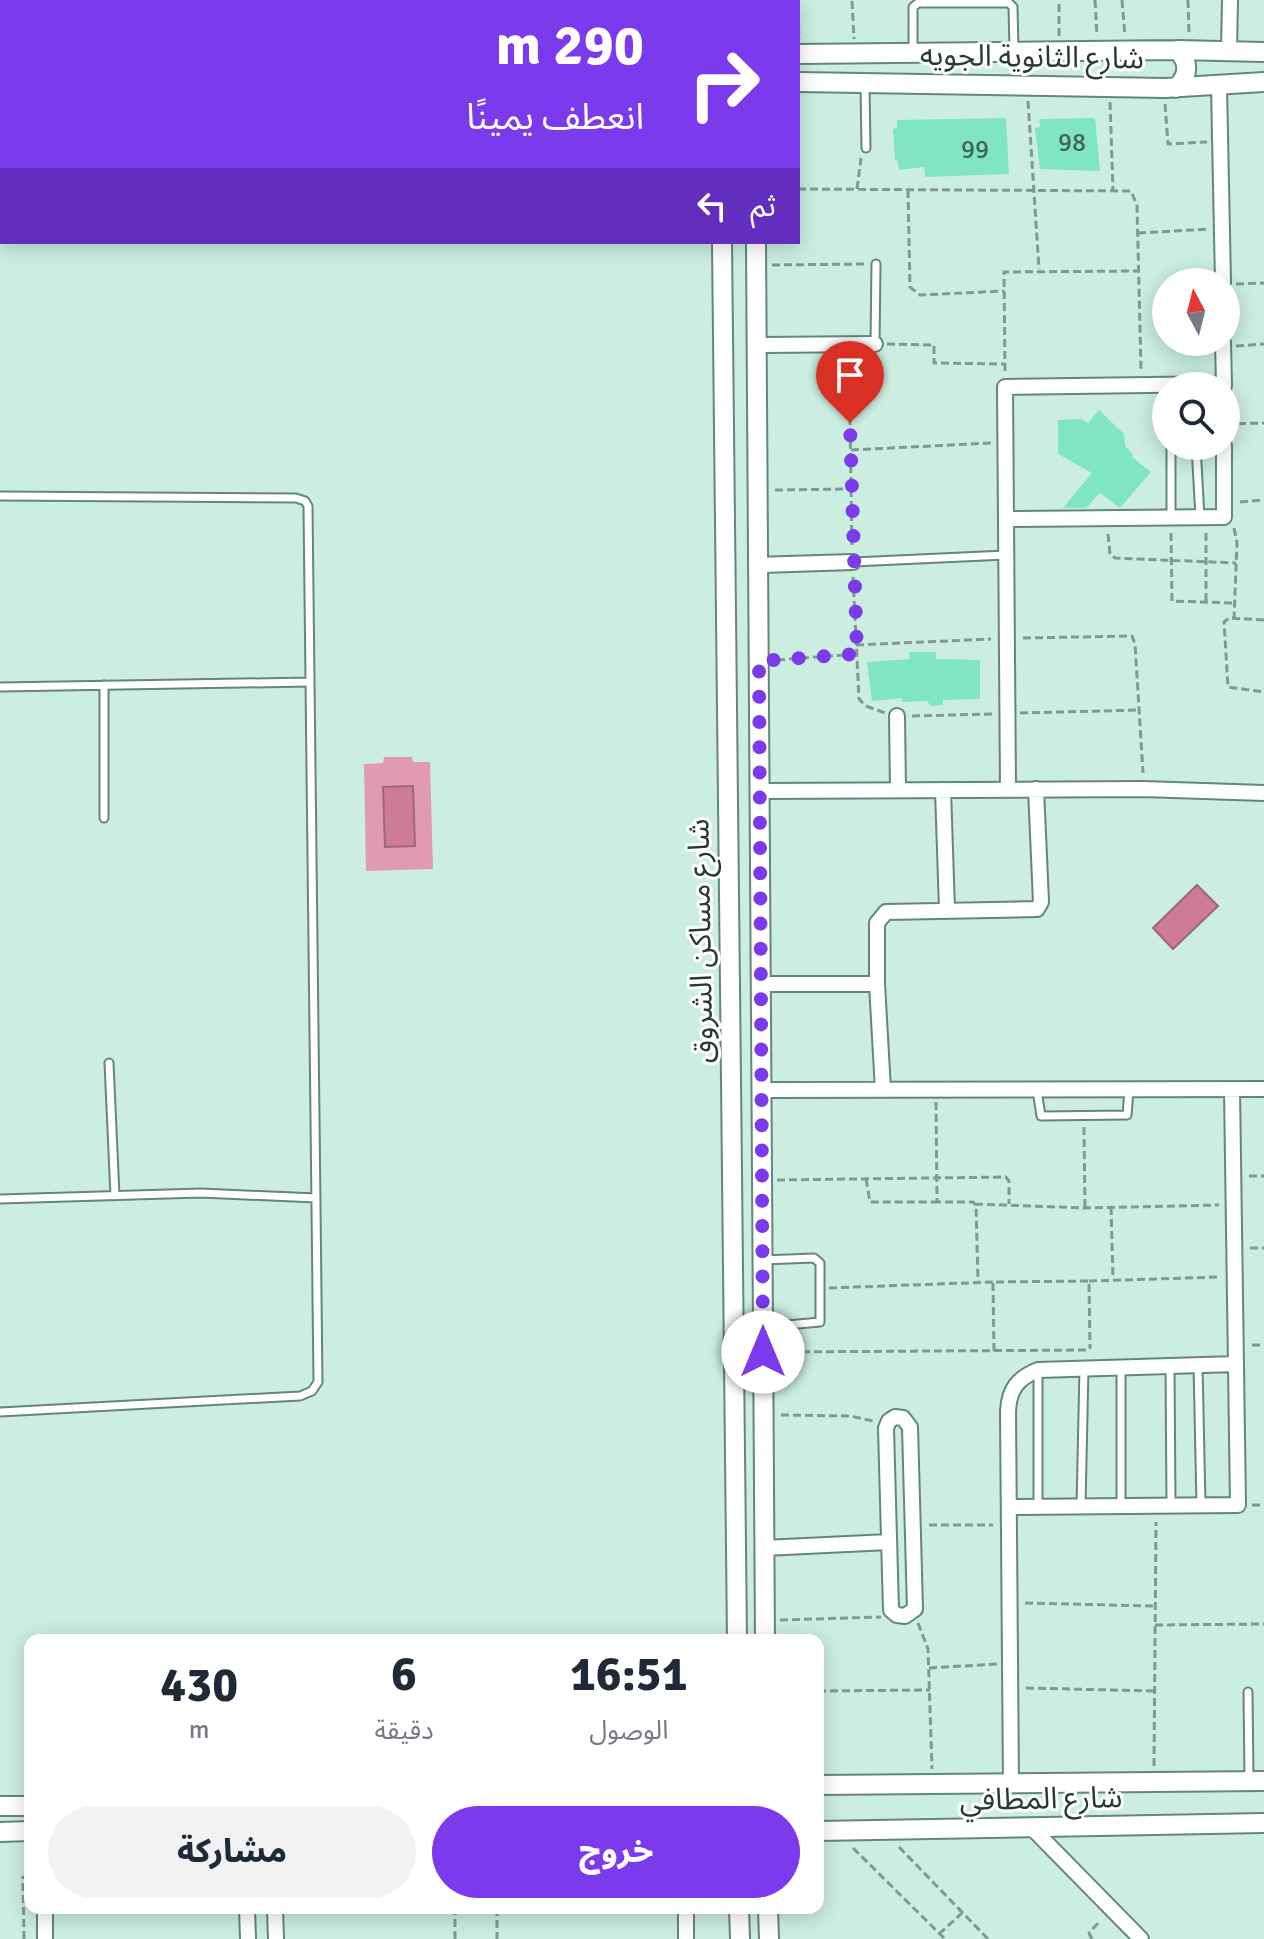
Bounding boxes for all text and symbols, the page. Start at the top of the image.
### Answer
text: 290 m [496,11,644,80]
icon: right [672,32,776,136]
street label: شارع الثانوية الجويه [920,37,1144,80]
text: انعطف يمينًا [466,95,644,140]
house number: 98 [1058,127,1086,159]
house number: 99 [961,134,989,166]
icon: left [690,184,734,228]
text: ثم [750,188,776,225]
north arrow [1152,268,1240,356]
map controls [1152,268,1240,460]
pin [816,341,884,423]
icon: arrive [828,353,872,397]
button: search [1152,372,1240,460]
street label: شارع مساكن الشروق [680,818,725,1064]
position arrow [721,1310,805,1394]
text: 6 [391,1645,417,1704]
text: 16:51 [570,1645,688,1704]
text: 430 [160,1656,238,1715]
text: m [189,1714,210,1746]
text: دقيقة [374,1715,434,1747]
text: الوصول [589,1715,668,1747]
street label: شارع المطافي [959,1779,1123,1823]
button: مشاركة [48,1806,416,1898]
button: خروج [432,1806,800,1898]

